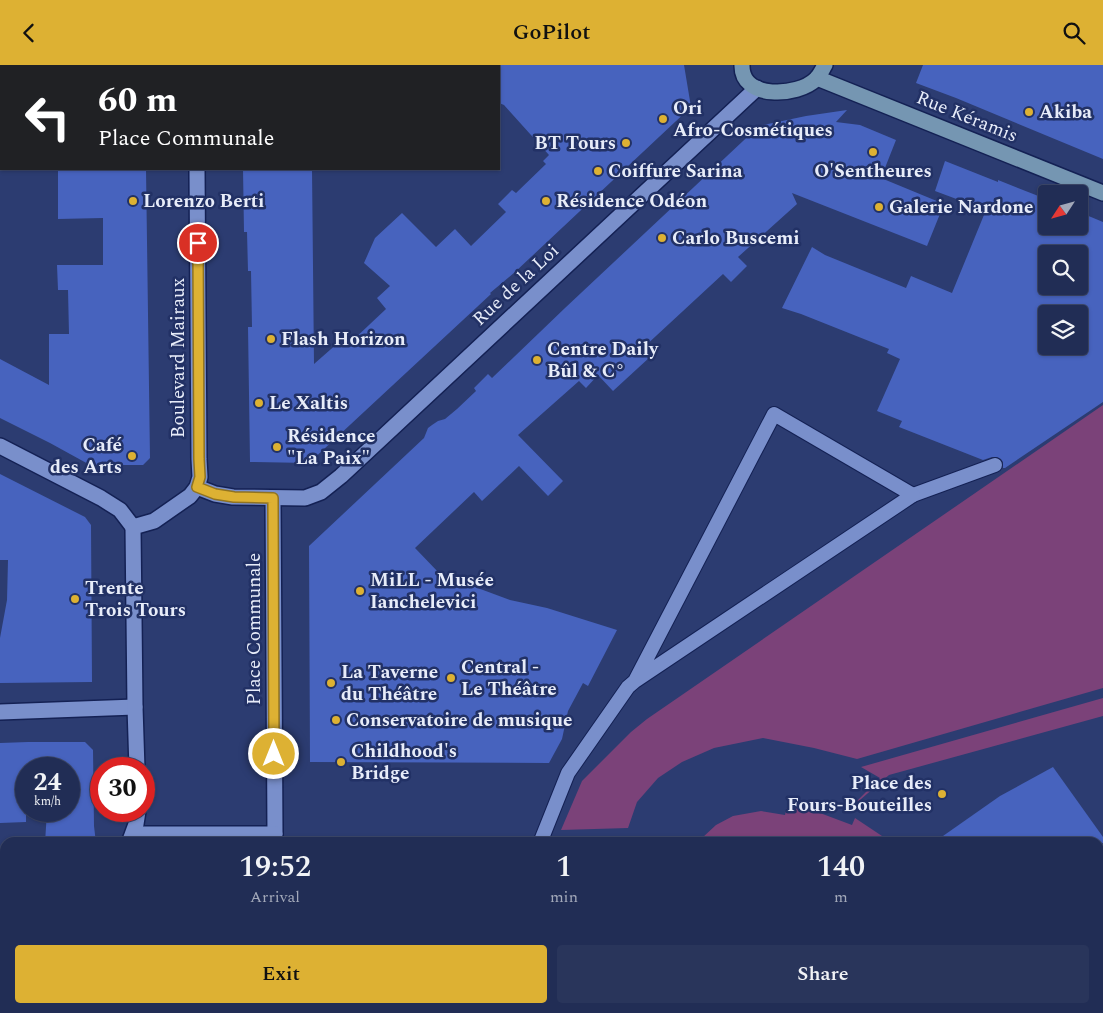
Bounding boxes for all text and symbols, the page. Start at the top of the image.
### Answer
text: GoPilot [513,16,590,49]
icon: back [15,19,43,47]
icon: search [1060,19,1088,47]
text: 60 m [98,74,178,127]
street label: Rue Kéramis [912,83,1022,151]
icon: left [15,85,80,150]
place label: Ori Afro-Cosmétiques [673,94,833,145]
place label: Akiba [1039,98,1092,127]
marker: Akiba [1023,106,1035,118]
marker: Ori Afro-Cosmétiques [657,113,669,125]
text: Place Communale [98,122,274,155]
place label: BT Tours [534,129,616,158]
marker: BT Tours [620,137,632,149]
marker: O'Sentheures [867,146,879,158]
place label: Coiffure Sarina [608,157,743,186]
place label: O'Sentheures [814,157,932,186]
marker: Coiffure Sarina [592,165,604,177]
north arrow [1038,185,1088,235]
map controls [1038,185,1088,355]
place label: Lorenzo Berti [143,187,264,216]
place label: Résidence Odéon [556,187,707,216]
place label: Galerie Nardone [889,193,1033,222]
marker: Lorenzo Berti [127,195,139,207]
marker: Résidence Odéon [540,195,552,207]
marker: Galerie Nardone [873,201,885,213]
pin [177,222,219,264]
place label: Carlo Buscemi [672,224,800,253]
icon: arrive [184,229,212,257]
marker: Carlo Buscemi [656,232,668,244]
street label: Rue de la Loi [466,237,566,333]
button: search [1038,245,1088,295]
street label: Boulevard Mairaux [164,278,193,438]
button: layers [1038,305,1088,355]
place label: Flash Horizon [281,325,406,354]
marker: Flash Horizon [265,333,277,345]
place label: Centre Daily Bûl & C° [547,335,659,386]
marker: Centre Daily Bûl & C° [531,354,543,366]
place label: Le Xaltis [269,389,348,418]
marker: Le Xaltis [253,397,265,409]
place label: Résidence "La Paix" [287,422,376,473]
place label: Café des Arts [50,431,122,482]
marker: Résidence "La Paix" [271,441,283,453]
marker: Café des Arts [126,450,138,462]
street label: Place Communale [240,553,269,705]
place label: MiLL - Musée Ianchelevici [370,566,494,617]
place label: Trente Trois Tours [85,574,186,625]
marker: MiLL - Musée Ianchelevici [354,585,366,597]
marker: Trente Trois Tours [69,593,81,605]
place label: Central - Le Théâtre [461,653,557,704]
place label: La Taverne du Théâtre [341,658,438,709]
marker: Central - Le Théâtre [445,672,457,684]
marker: La Taverne du Théâtre [325,677,337,689]
place label: Conservatoire de musique [346,706,572,735]
marker: Conservatoire de musique [330,714,342,726]
position arrow [247,727,299,779]
place label: Childhood's Bridge [351,737,457,788]
marker: Childhood's Bridge [335,756,347,768]
speed limit sign: 30 [90,757,155,822]
text: 24 [33,764,62,802]
place label: Place des Fours-Bouteilles [787,769,932,820]
marker: Place des Fours-Bouteilles [936,788,948,800]
text: km/h [34,792,61,811]
text: 19:52 [239,844,311,890]
text: 1 [556,844,572,890]
text: 140 [817,844,865,890]
text: Arrival [250,885,300,909]
text: min [550,885,578,909]
text: m [834,885,848,909]
button: Exit [15,945,547,1003]
button: Share [557,945,1089,1003]

